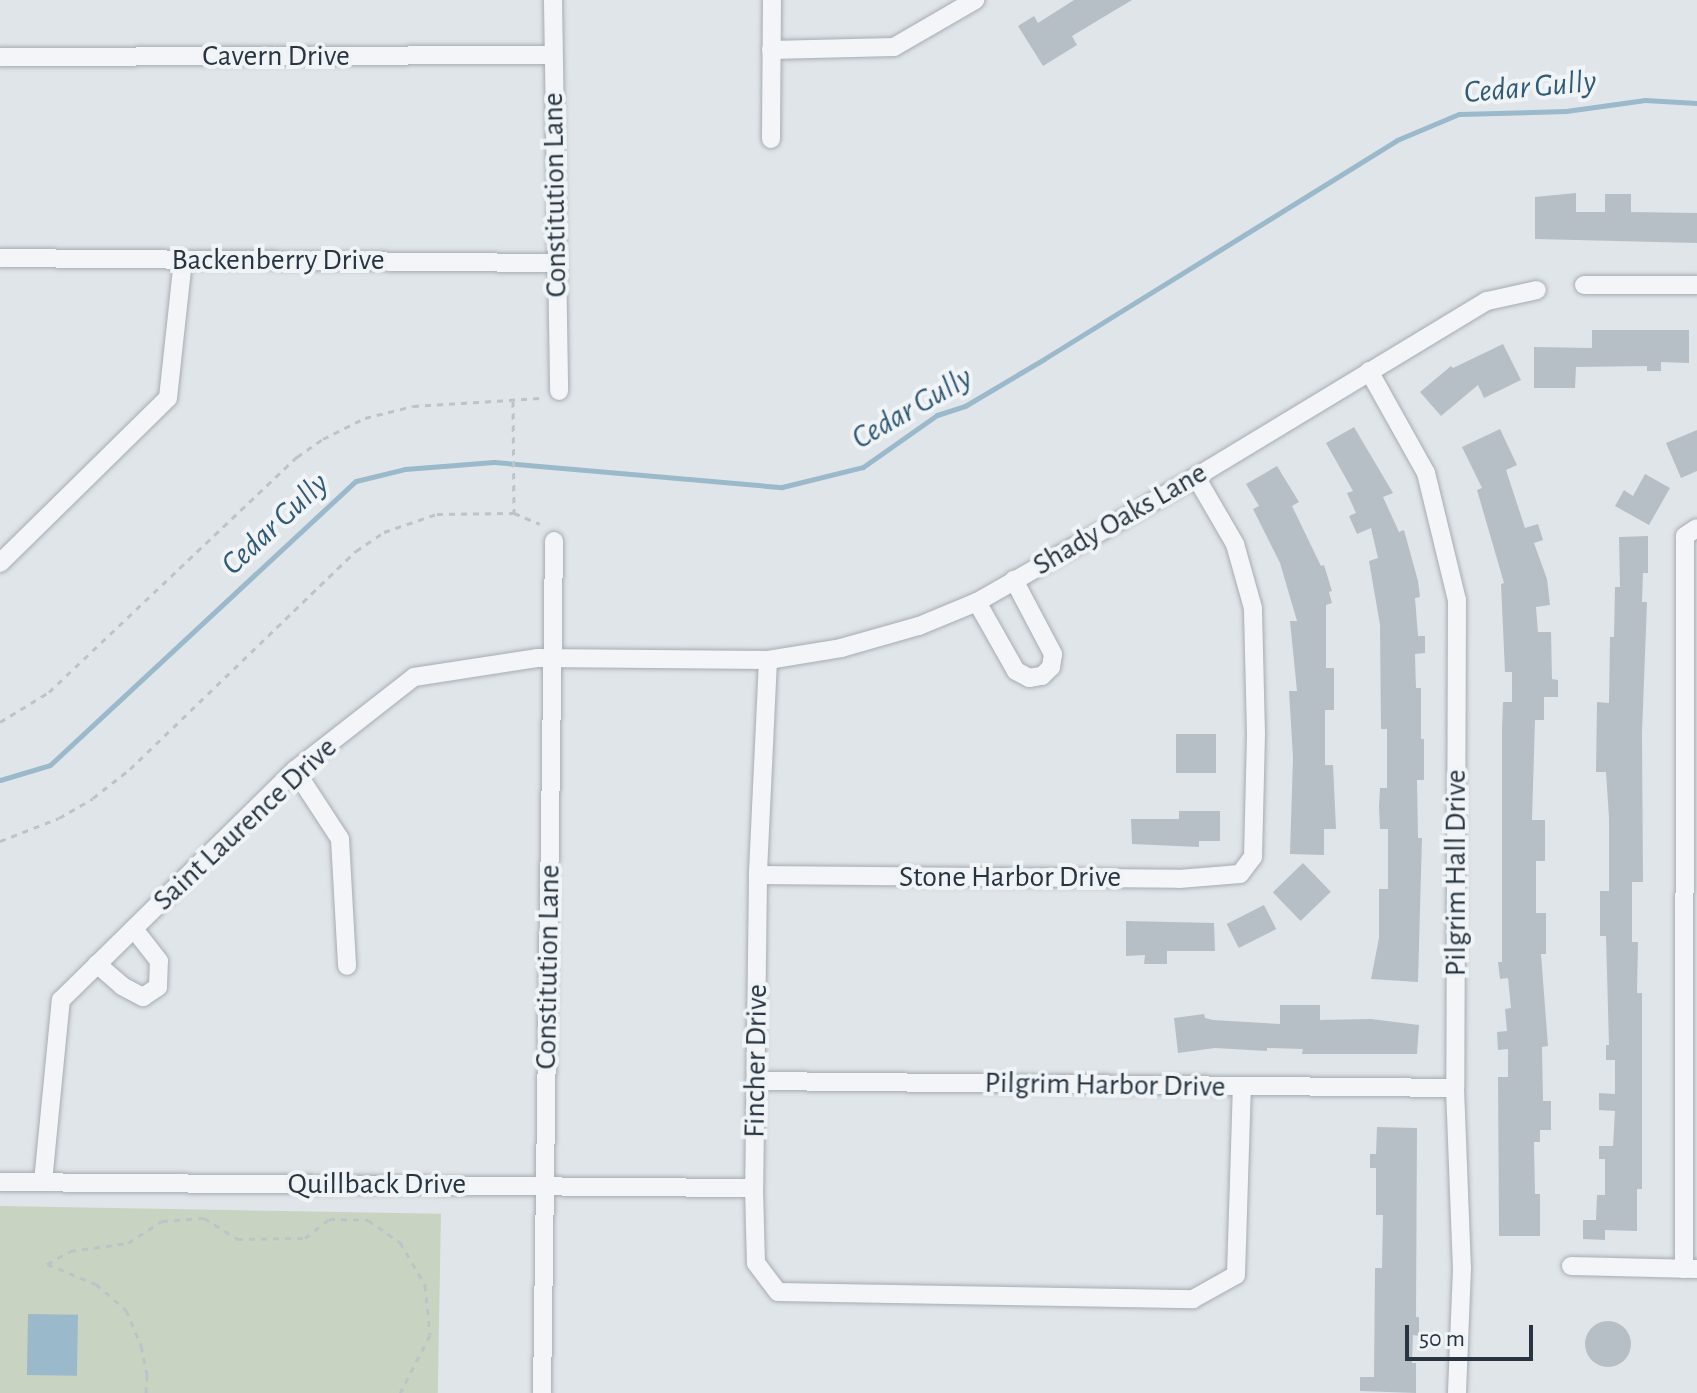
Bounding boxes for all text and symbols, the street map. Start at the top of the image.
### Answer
street label: Cavern Drive [202,38,350,74]
water label: Cedar Gully [1462,62,1598,112]
street label: Constitution Lane [535,92,575,298]
street label: Backenberry Drive [171,242,385,278]
water label: Cedar Gully [845,358,979,458]
street label: Shady Oaks Lane [1027,455,1213,583]
water label: Cedar Gully [213,465,337,583]
street label: Saint Laurence Drive [146,730,344,918]
street label: Pilgrim Hall Drive [1438,770,1474,976]
street label: Stone Harbor Drive [899,859,1121,895]
street label: Constitution Lane [528,864,568,1070]
street label: Fincher Drive [737,984,775,1138]
street label: Pilgrim Harbor Drive [984,1065,1226,1105]
street label: Quillback Drive [288,1166,466,1202]
scale bar [1409,1309,1537,1359]
text: 50 m [1419,1327,1465,1351]

